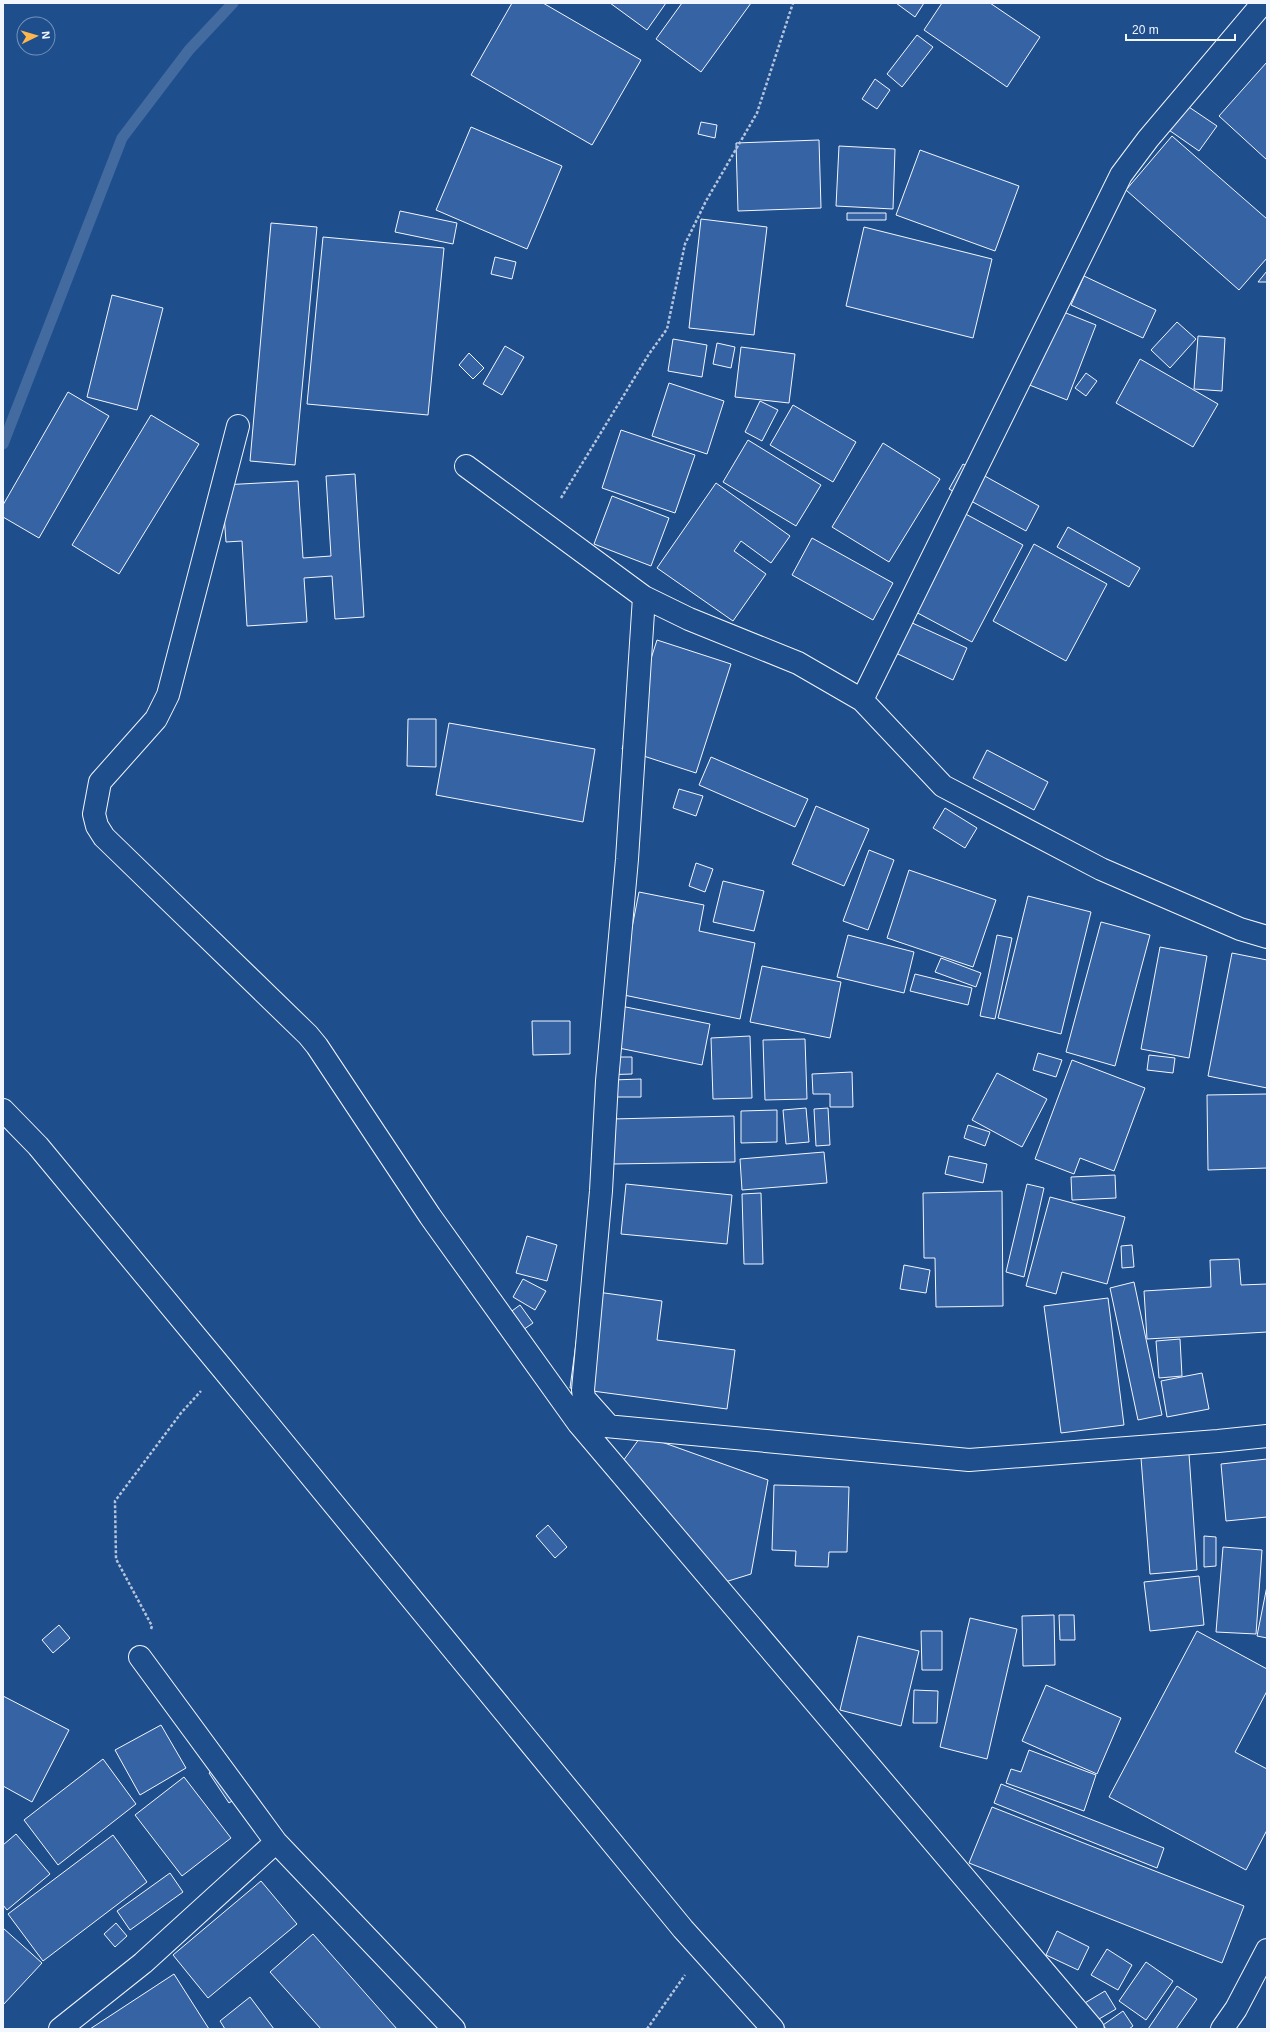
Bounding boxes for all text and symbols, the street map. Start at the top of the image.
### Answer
north arrow [16,16,56,56]
scale bar [1126,16,1235,42]
text: 20 m [1132,23,1159,37]
text: N [40,31,52,40]

